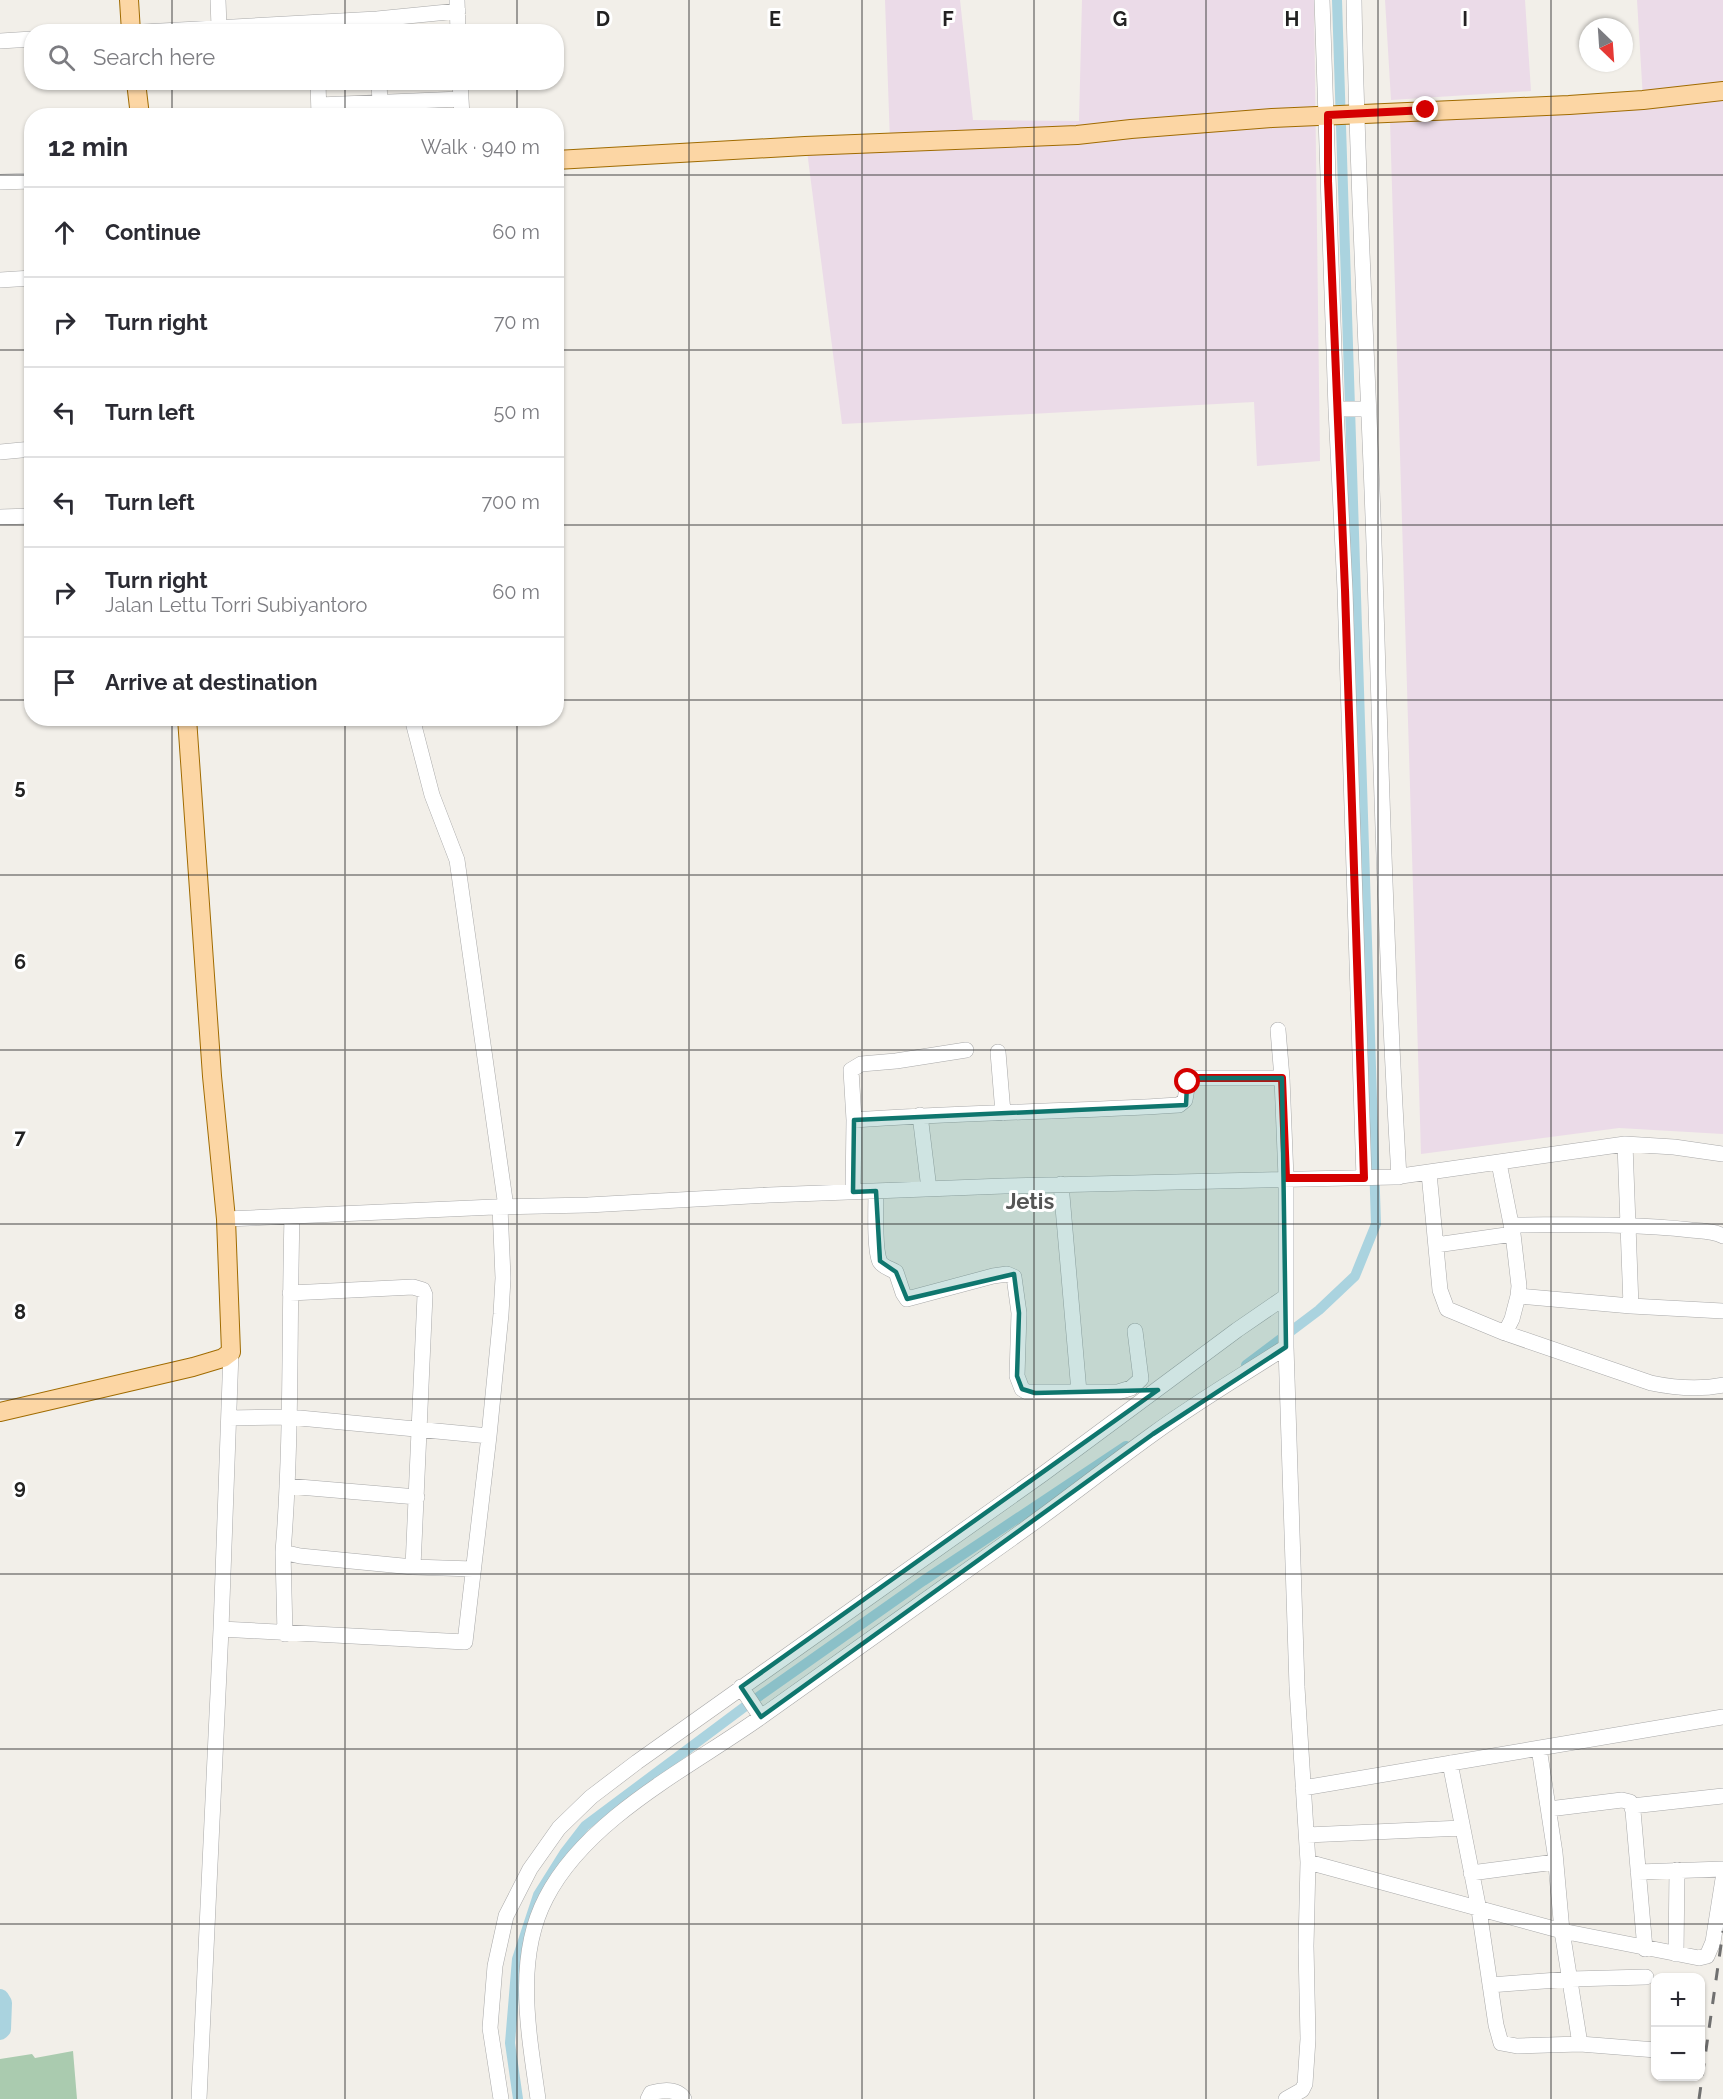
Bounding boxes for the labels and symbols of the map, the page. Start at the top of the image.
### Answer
text: D [596,7,610,31]
text: E [769,7,781,31]
text: F [942,7,954,31]
text: G [1113,7,1127,31]
text: H [1285,7,1299,31]
text: I [1462,7,1468,31]
north arrow [1579,18,1633,72]
route end [1412,96,1438,122]
text: 5 [14,775,26,799]
text: 6 [14,950,26,974]
route start [1174,1068,1200,1094]
text: 7 [14,1125,26,1149]
district label: Jetis [1006,1188,1054,1214]
text: 8 [14,1300,26,1324]
text: 9 [14,1475,26,1499]

